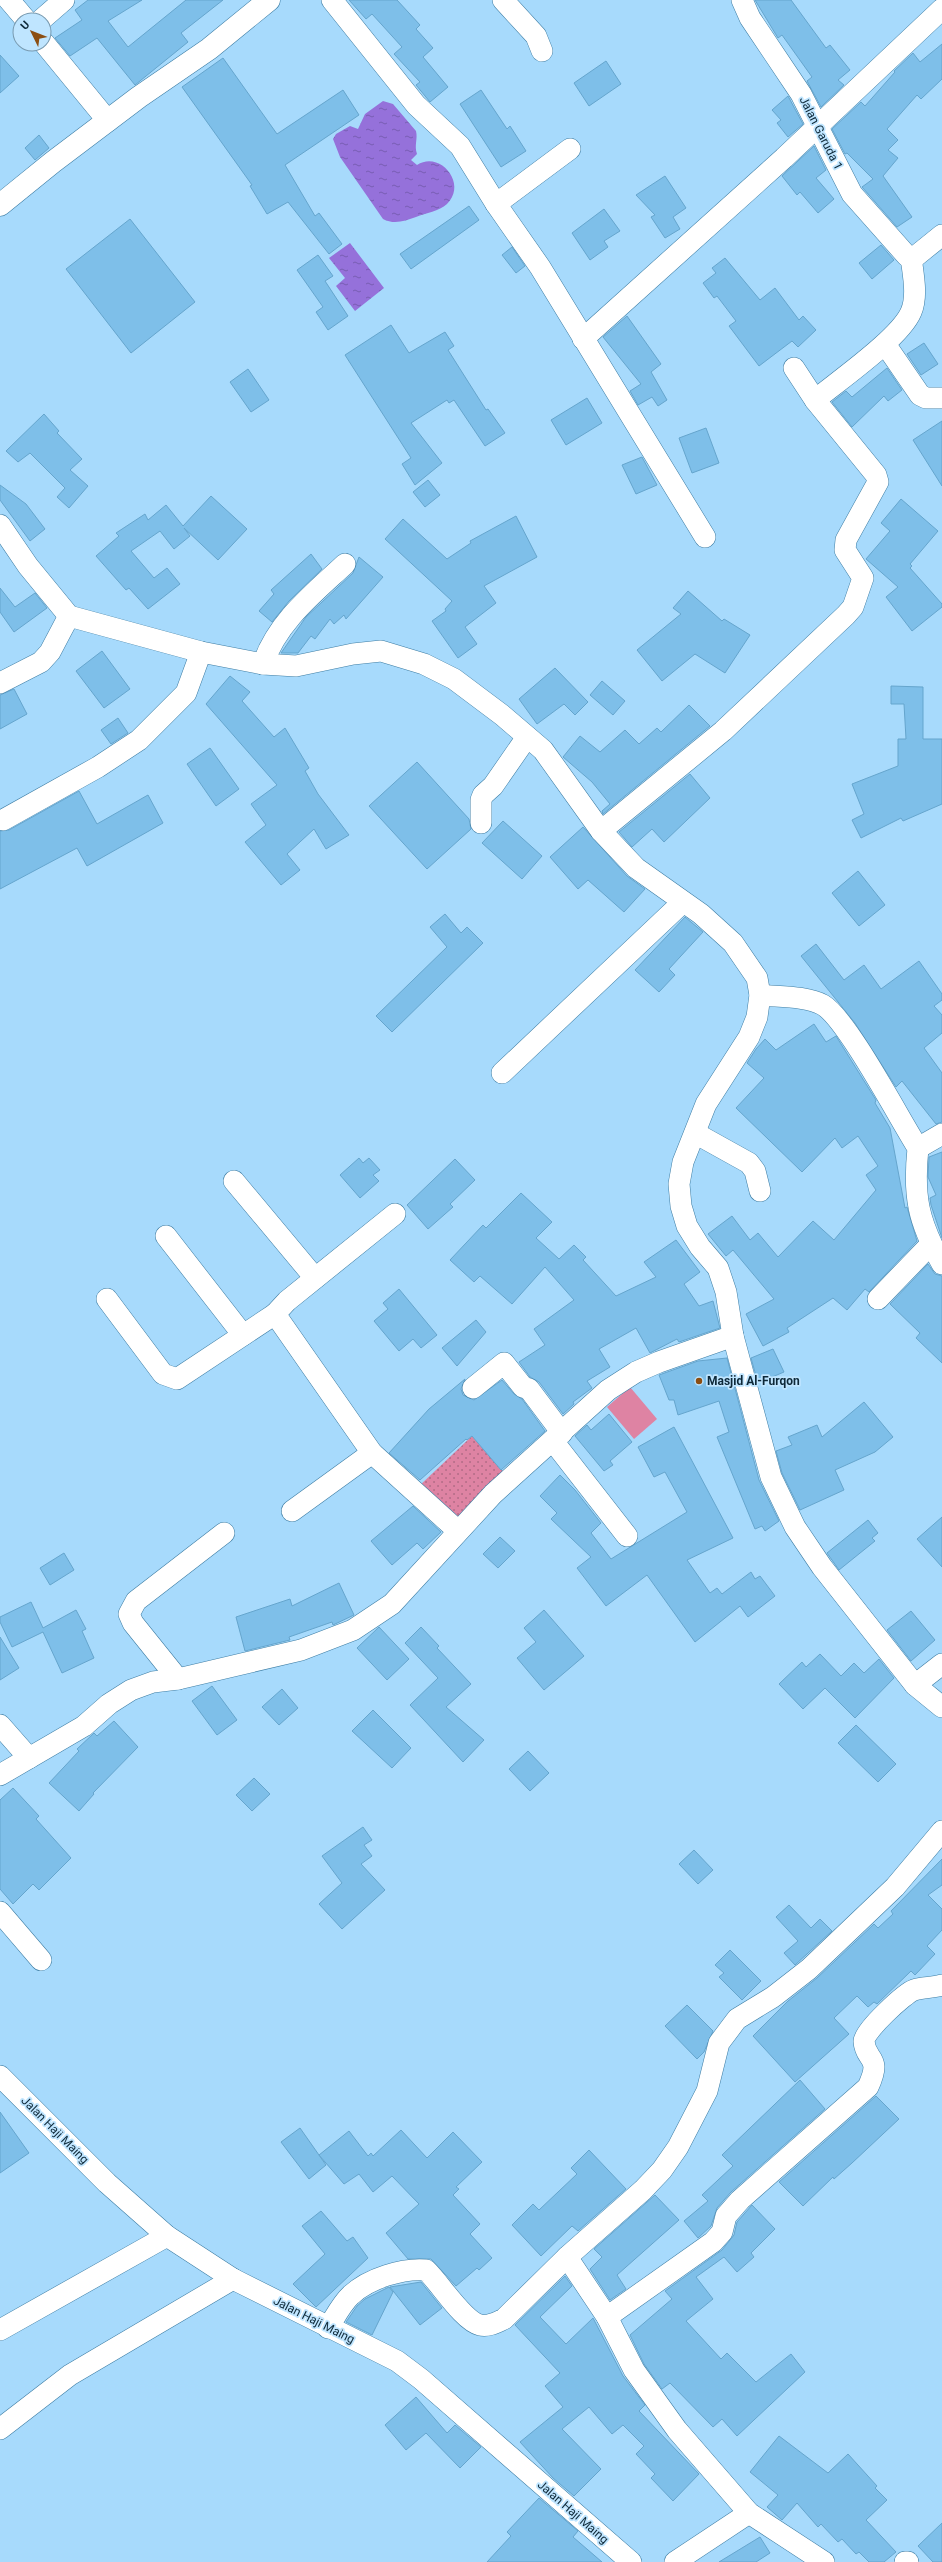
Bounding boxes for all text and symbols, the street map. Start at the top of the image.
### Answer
north arrow [12,12,52,52]
text: U [18,18,32,33]
street label: Jalan Garuda 1 [796,94,846,172]
place label: Masjid Al-Furqon [707,1374,800,1388]
marker: Masjid Al-Furqon [694,1376,704,1386]
street label: Jalan Haji Maing [18,2093,92,2167]
street label: Jalan Haji Maing [271,2293,357,2347]
street label: Jalan Haji Maing [535,2477,611,2547]

